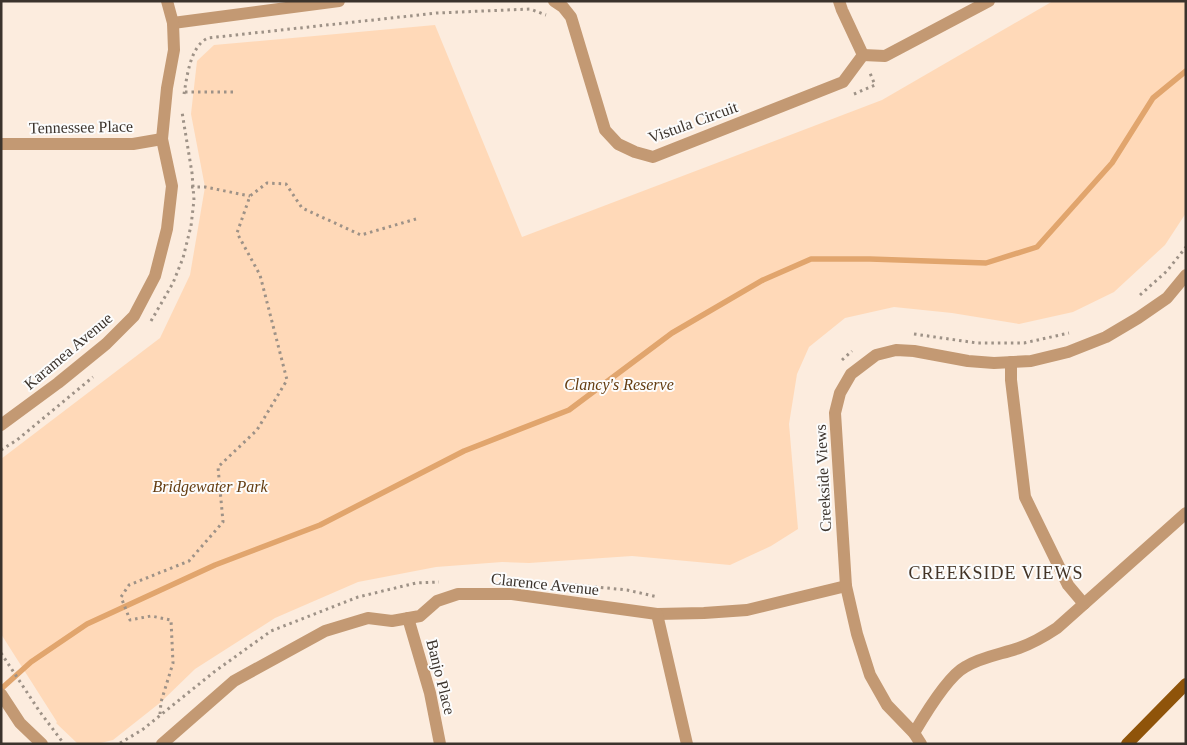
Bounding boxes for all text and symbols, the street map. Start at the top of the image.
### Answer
street label: Vistula Circuit [646,98,740,146]
street label: Tennessee Place [29,118,133,136]
street label: Karamea Avenue [21,309,115,393]
park label: Clancy's Reserve [564,376,674,394]
street label: Creekside Views [812,424,834,532]
park label: Bridgewater Park [152,478,268,496]
district label: CREEKSIDE VIEWS [908,563,1084,583]
street label: Clarence Avenue [490,570,600,598]
street label: Banjo Place [422,638,459,717]

